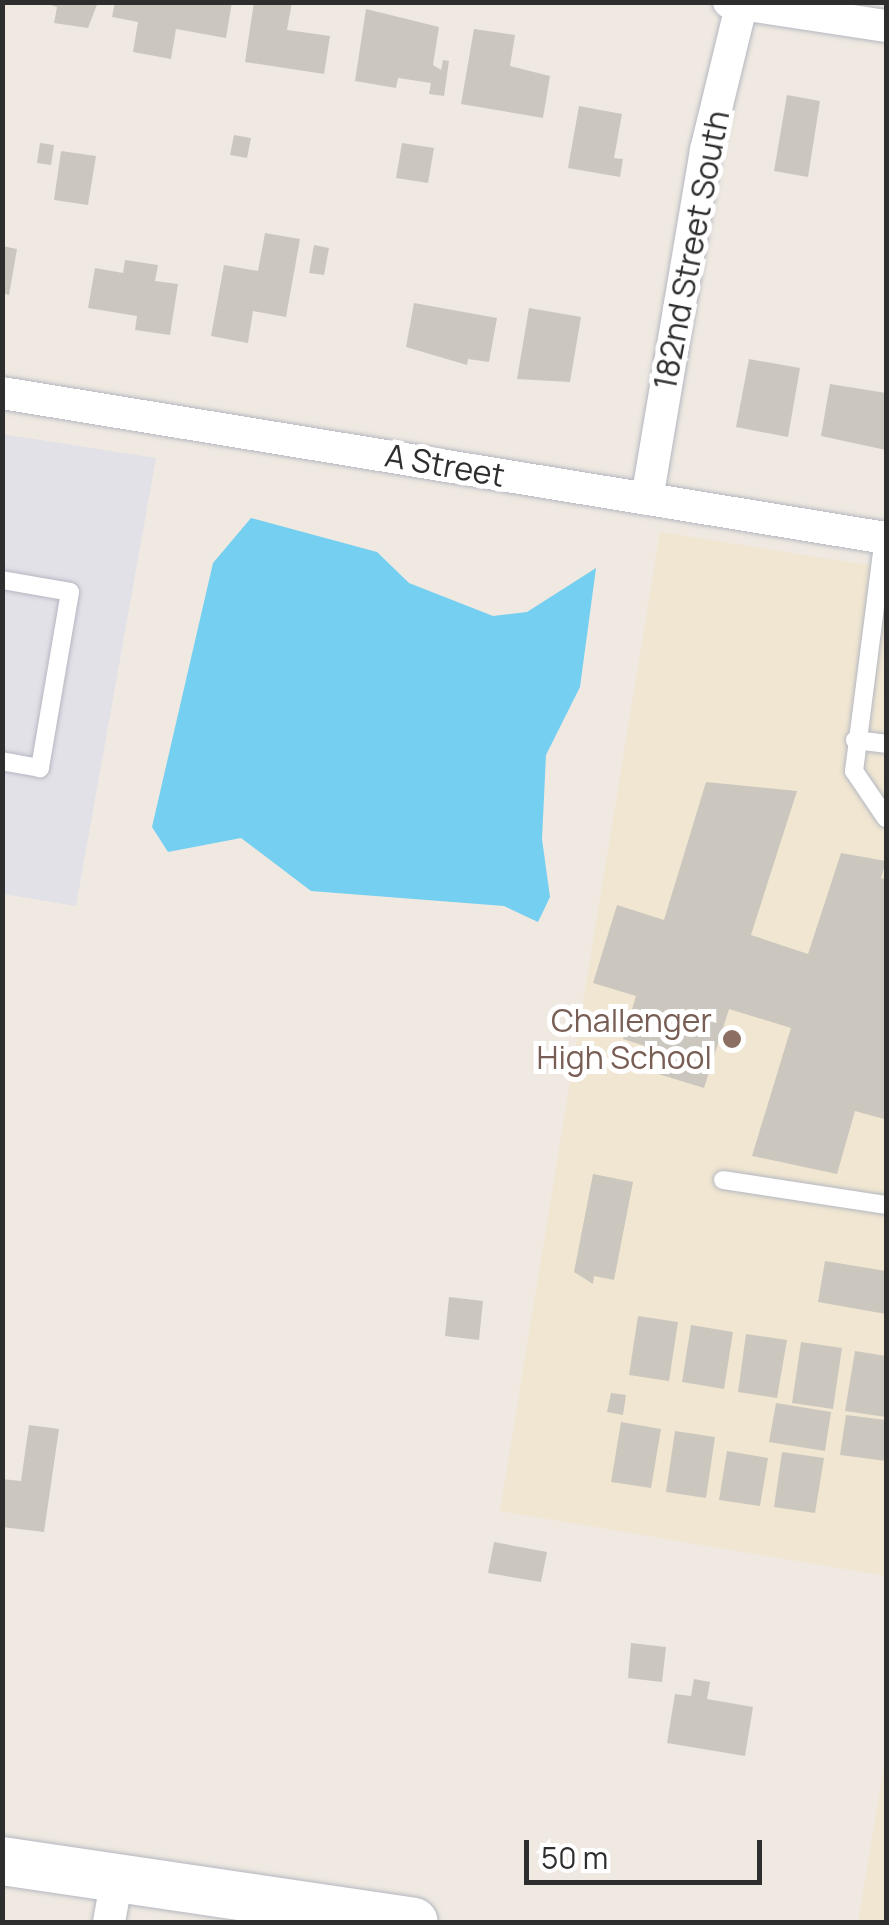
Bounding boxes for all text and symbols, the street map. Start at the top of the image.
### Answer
street label: 182nd Street South [645,107,737,393]
street label: A Street [382,436,508,494]
place label: Challenger High School [536,1002,712,1077]
marker: Challenger High School [721,1028,743,1050]
scale bar [529,1820,766,1882]
text: 50 m [541,1837,608,1878]

